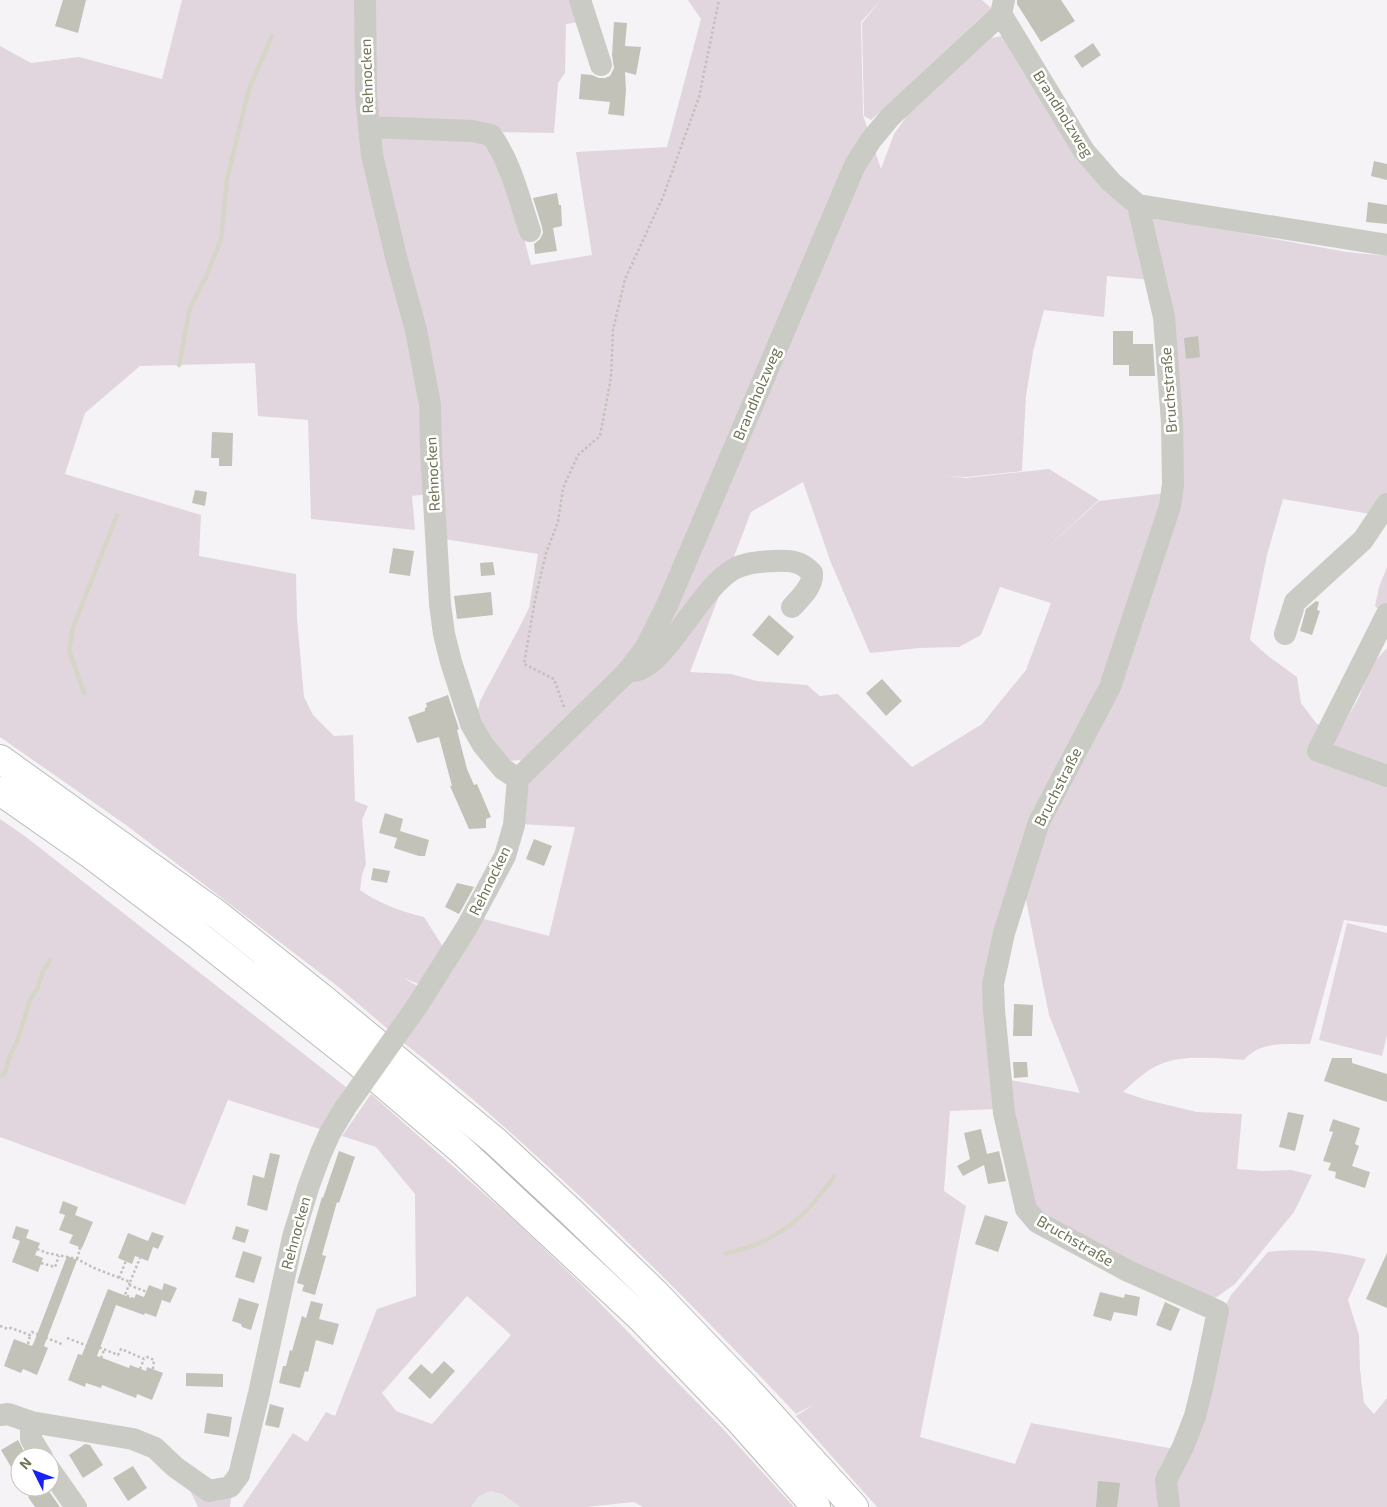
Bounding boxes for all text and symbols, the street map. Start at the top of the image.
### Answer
street label: Rehnocken [356,38,376,114]
street label: Brandholzweg [1030,67,1098,161]
street label: Brandholzweg [728,344,784,443]
street label: Bruchstraße [1156,347,1180,433]
street label: Rehnocken [421,436,443,512]
street label: Bruchstraße [1030,744,1085,829]
street label: Rehnocken [465,843,514,918]
street label: Rehnocken [277,1194,313,1271]
street label: Bruchstraße [1034,1211,1117,1269]
north arrow [10,1447,60,1497]
text: N [15,1454,35,1472]

